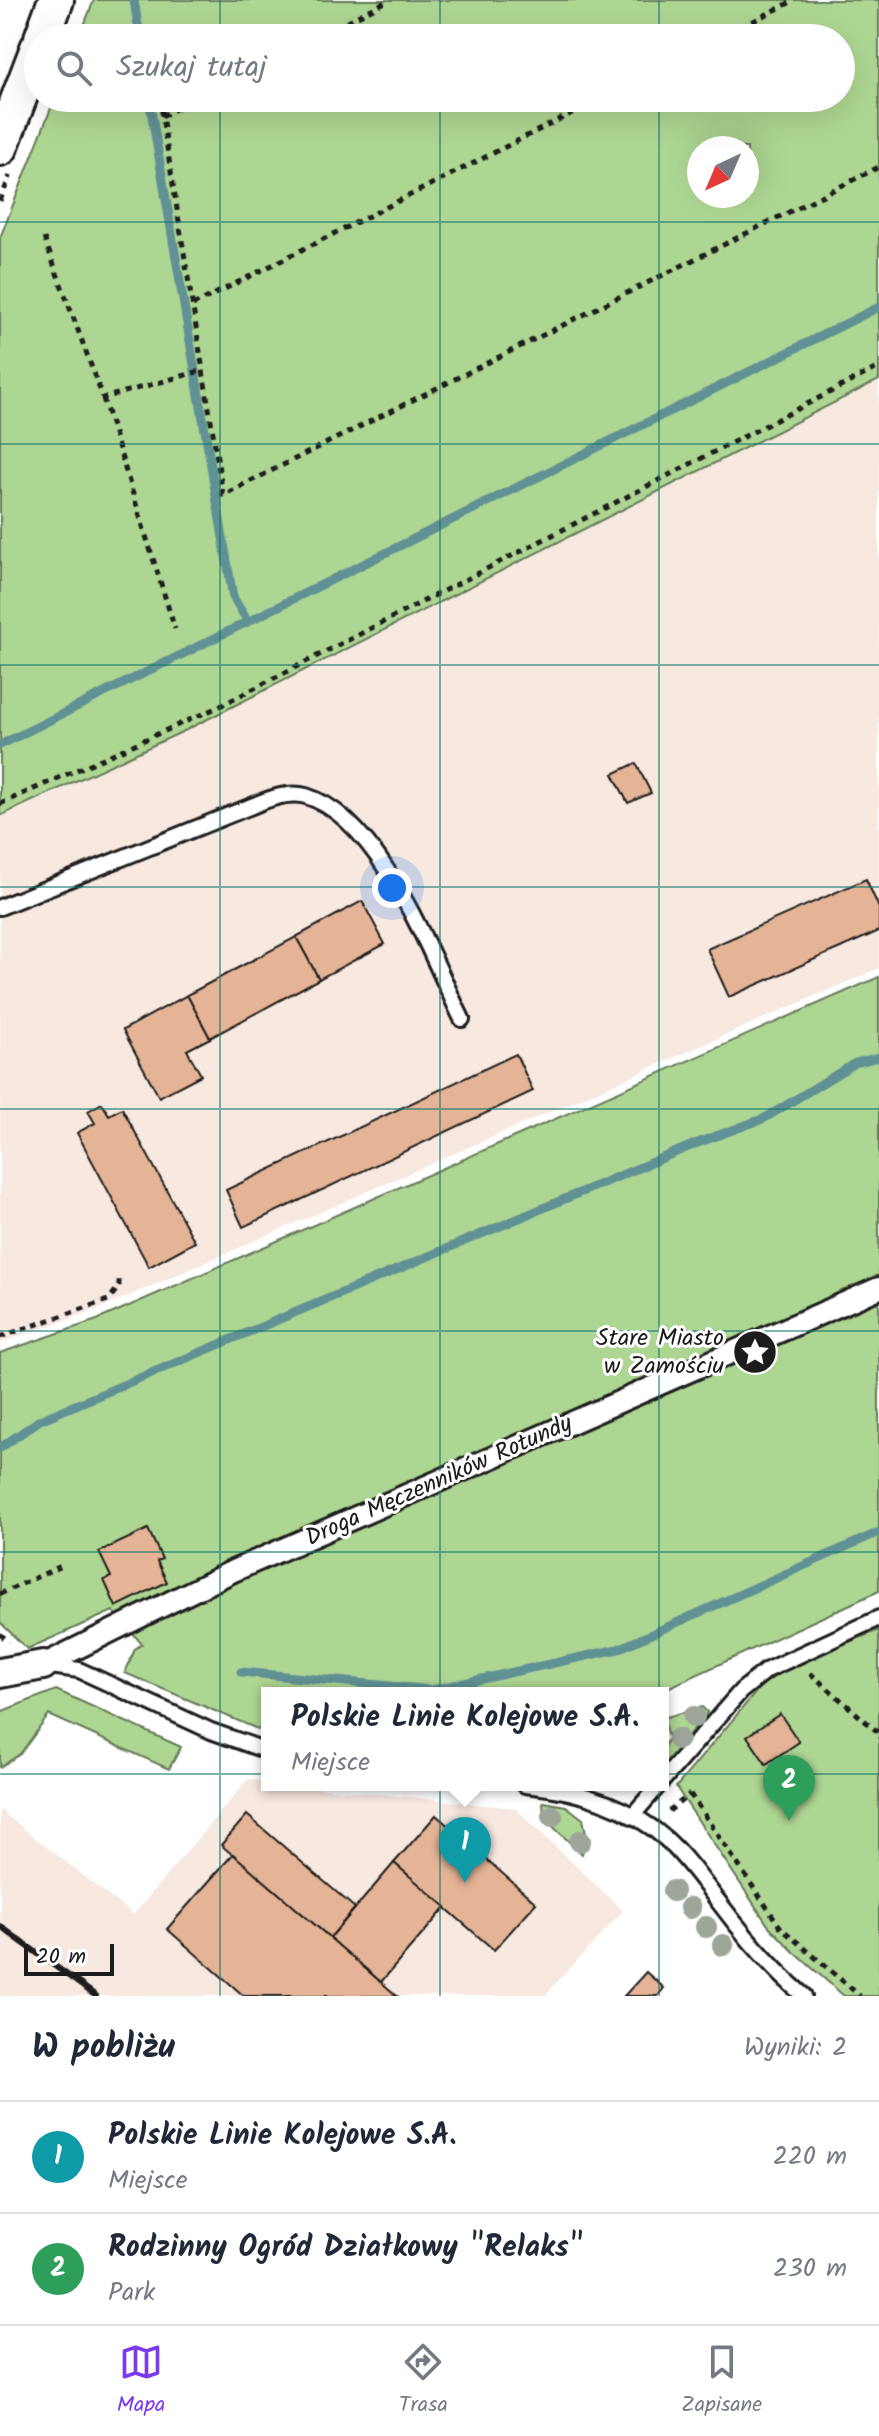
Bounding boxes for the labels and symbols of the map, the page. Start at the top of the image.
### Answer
north arrow [687,136,759,208]
your location [372,868,412,908]
place label: Stare Miasto w Zamościu [596,1319,724,1386]
place icon: Stare Miasto w Zamościu [731,1328,779,1376]
street label: Droga Męczenników Rotundy [299,1404,580,1558]
pin: 2 [763,1755,815,1821]
pin: 1 [439,1817,491,1883]
scale bar [24,1940,114,1976]

